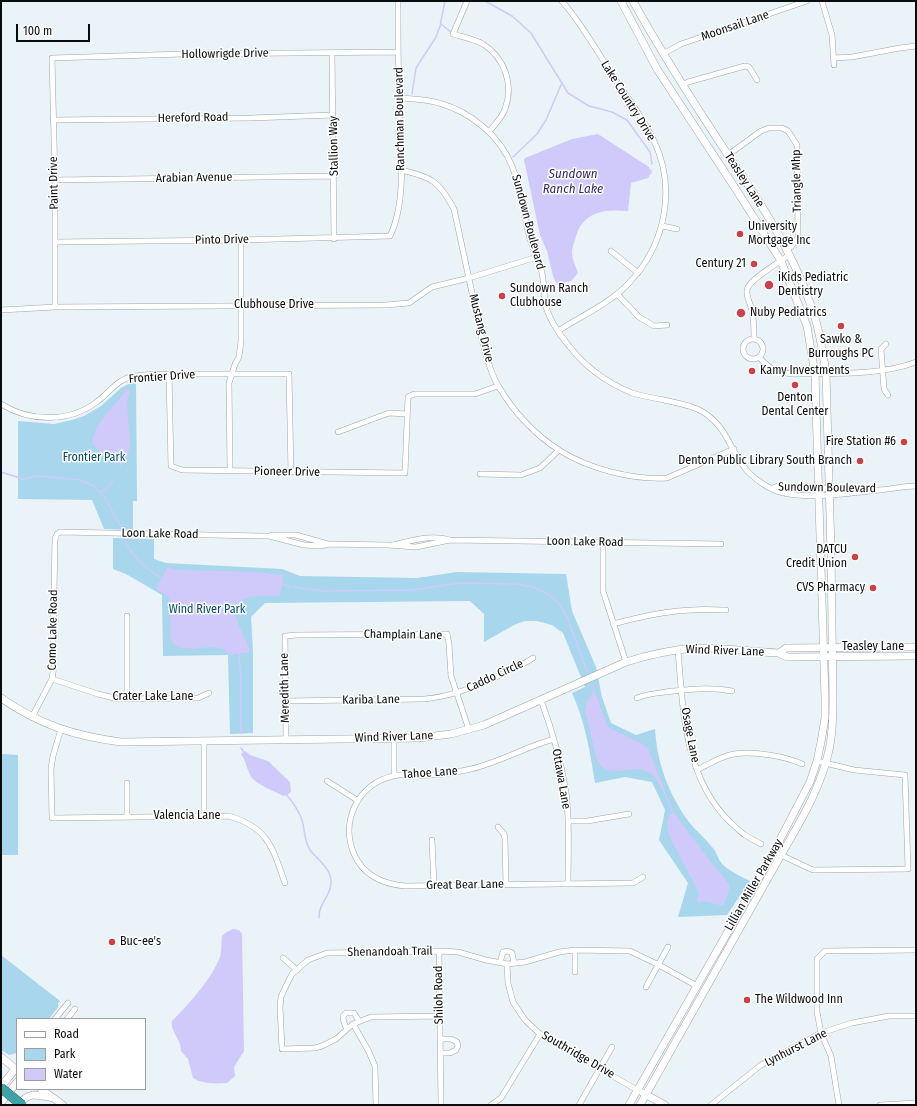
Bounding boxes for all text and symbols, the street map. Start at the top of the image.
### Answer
street label: Moonsail Lane [699,8,771,44]
scale bar [18,16,92,42]
text: 100 m [23,24,52,38]
street label: Hollowrigde Drive [181,46,269,62]
street label: Lake Country Drive [598,58,658,144]
street label: Ranchman Boulevard [392,67,408,171]
street label: Hereford Road [157,110,229,126]
street label: Stallion Way [326,116,342,176]
street label: Triangle Mhp [789,149,805,213]
street label: Teasley Lane [721,150,767,210]
street label: Paint Drive [46,156,62,210]
water label: Sundown Ranch Lake [543,166,603,197]
street label: Arabian Avenue [156,170,232,186]
street label: Sundown Boulevard [508,173,548,271]
place label: University Mortgage Inc [748,220,811,248]
marker: University Mortgage Inc [735,229,745,239]
street label: Pinto Drive [195,232,249,248]
place label: Century 21 [696,257,746,271]
marker: Century 21 [749,259,759,269]
place label: iKids Pediatric Dentistry [778,271,848,299]
marker: iKids Pediatric Dentistry [763,279,775,291]
place label: Sundown Ranch Clubhouse [510,282,588,310]
marker: Sundown Ranch Clubhouse [497,291,507,301]
street label: Mustang Drive [466,292,496,364]
street label: Clubhouse Drive [234,298,314,312]
place label: Nuby Pediatrics [750,306,827,320]
marker: Nuby Pediatrics [735,307,747,319]
marker: Sawko & Burroughs PC [836,321,846,331]
place label: Sawko & Burroughs PC [808,333,874,361]
place label: Kamy Investments [760,364,850,378]
marker: Kamy Investments [747,366,757,376]
street label: Frontier Drive [128,367,196,387]
marker: Denton Dental Center [790,380,800,390]
place label: Denton Dental Center [762,391,828,419]
place label: Fire Station #6 [826,435,896,449]
marker: Fire Station #6 [899,437,909,447]
park label: Frontier Park [63,451,125,465]
place label: Denton Public Library South Branch [678,454,852,468]
marker: Denton Public Library South Branch [855,456,865,466]
street label: Pioneer Drive [254,464,320,480]
street label: Sundown Boulevard [778,480,876,496]
street label: Loon Lake Road [121,526,199,542]
street label: Loon Lake Road [546,534,624,550]
place label: DATCU Credit Union [786,543,847,571]
marker: DATCU Credit Union [850,552,860,562]
place label: CVS Pharmacy [796,581,865,595]
marker: CVS Pharmacy [868,583,878,593]
street label: Como Lake Road [45,590,61,670]
park label: Wind River Park [169,603,245,617]
street label: Champlain Lane [364,627,442,643]
street label: Teasley Lane [842,640,904,654]
street label: Wind River Lane [685,642,765,660]
street label: Meredith Lane [277,653,293,723]
street label: Caddo Circle [464,657,526,695]
street label: Crater Lake Lane [113,690,193,704]
street label: Kariba Lane [342,692,400,708]
street label: Osage Lane [678,706,702,764]
street label: Wind River Lane [354,728,434,746]
street label: Ottawa Lane [549,748,573,810]
street label: Tahoe Lane [402,764,458,782]
street label: Valencia Lane [154,809,220,823]
street label: Lillian Miller Parkway [722,837,786,933]
street label: Great Bear Lane [426,877,504,893]
place label: Buc-ee's [120,935,161,949]
marker: Buc-ee's [107,937,117,947]
street label: Shenandoah Trail [347,944,433,960]
street label: Shiloh Road [431,966,447,1024]
place label: The Wildwood Inn [755,993,843,1007]
marker: The Wildwood Inn [742,995,752,1005]
legend [16,1018,146,1090]
street label: Lynhurst Lane [762,1026,830,1070]
text: Road [54,1027,79,1041]
street label: Southridge Drive [539,1028,617,1082]
text: Park [54,1047,75,1061]
text: Water [54,1067,82,1081]

